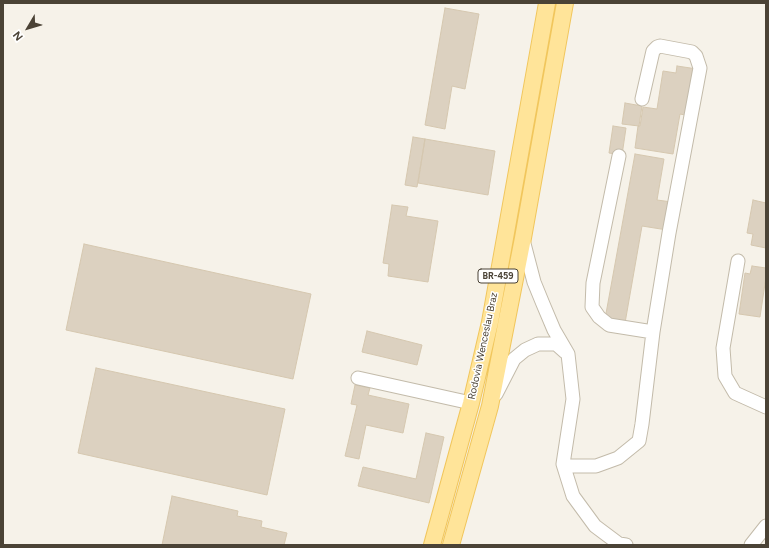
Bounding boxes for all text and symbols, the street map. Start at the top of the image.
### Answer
north arrow [8,8,48,48]
text: N [10,28,26,43]
road number: BR-459 [478,269,518,283]
street label: Rodovia Wenceslau Braz [466,291,500,401]

